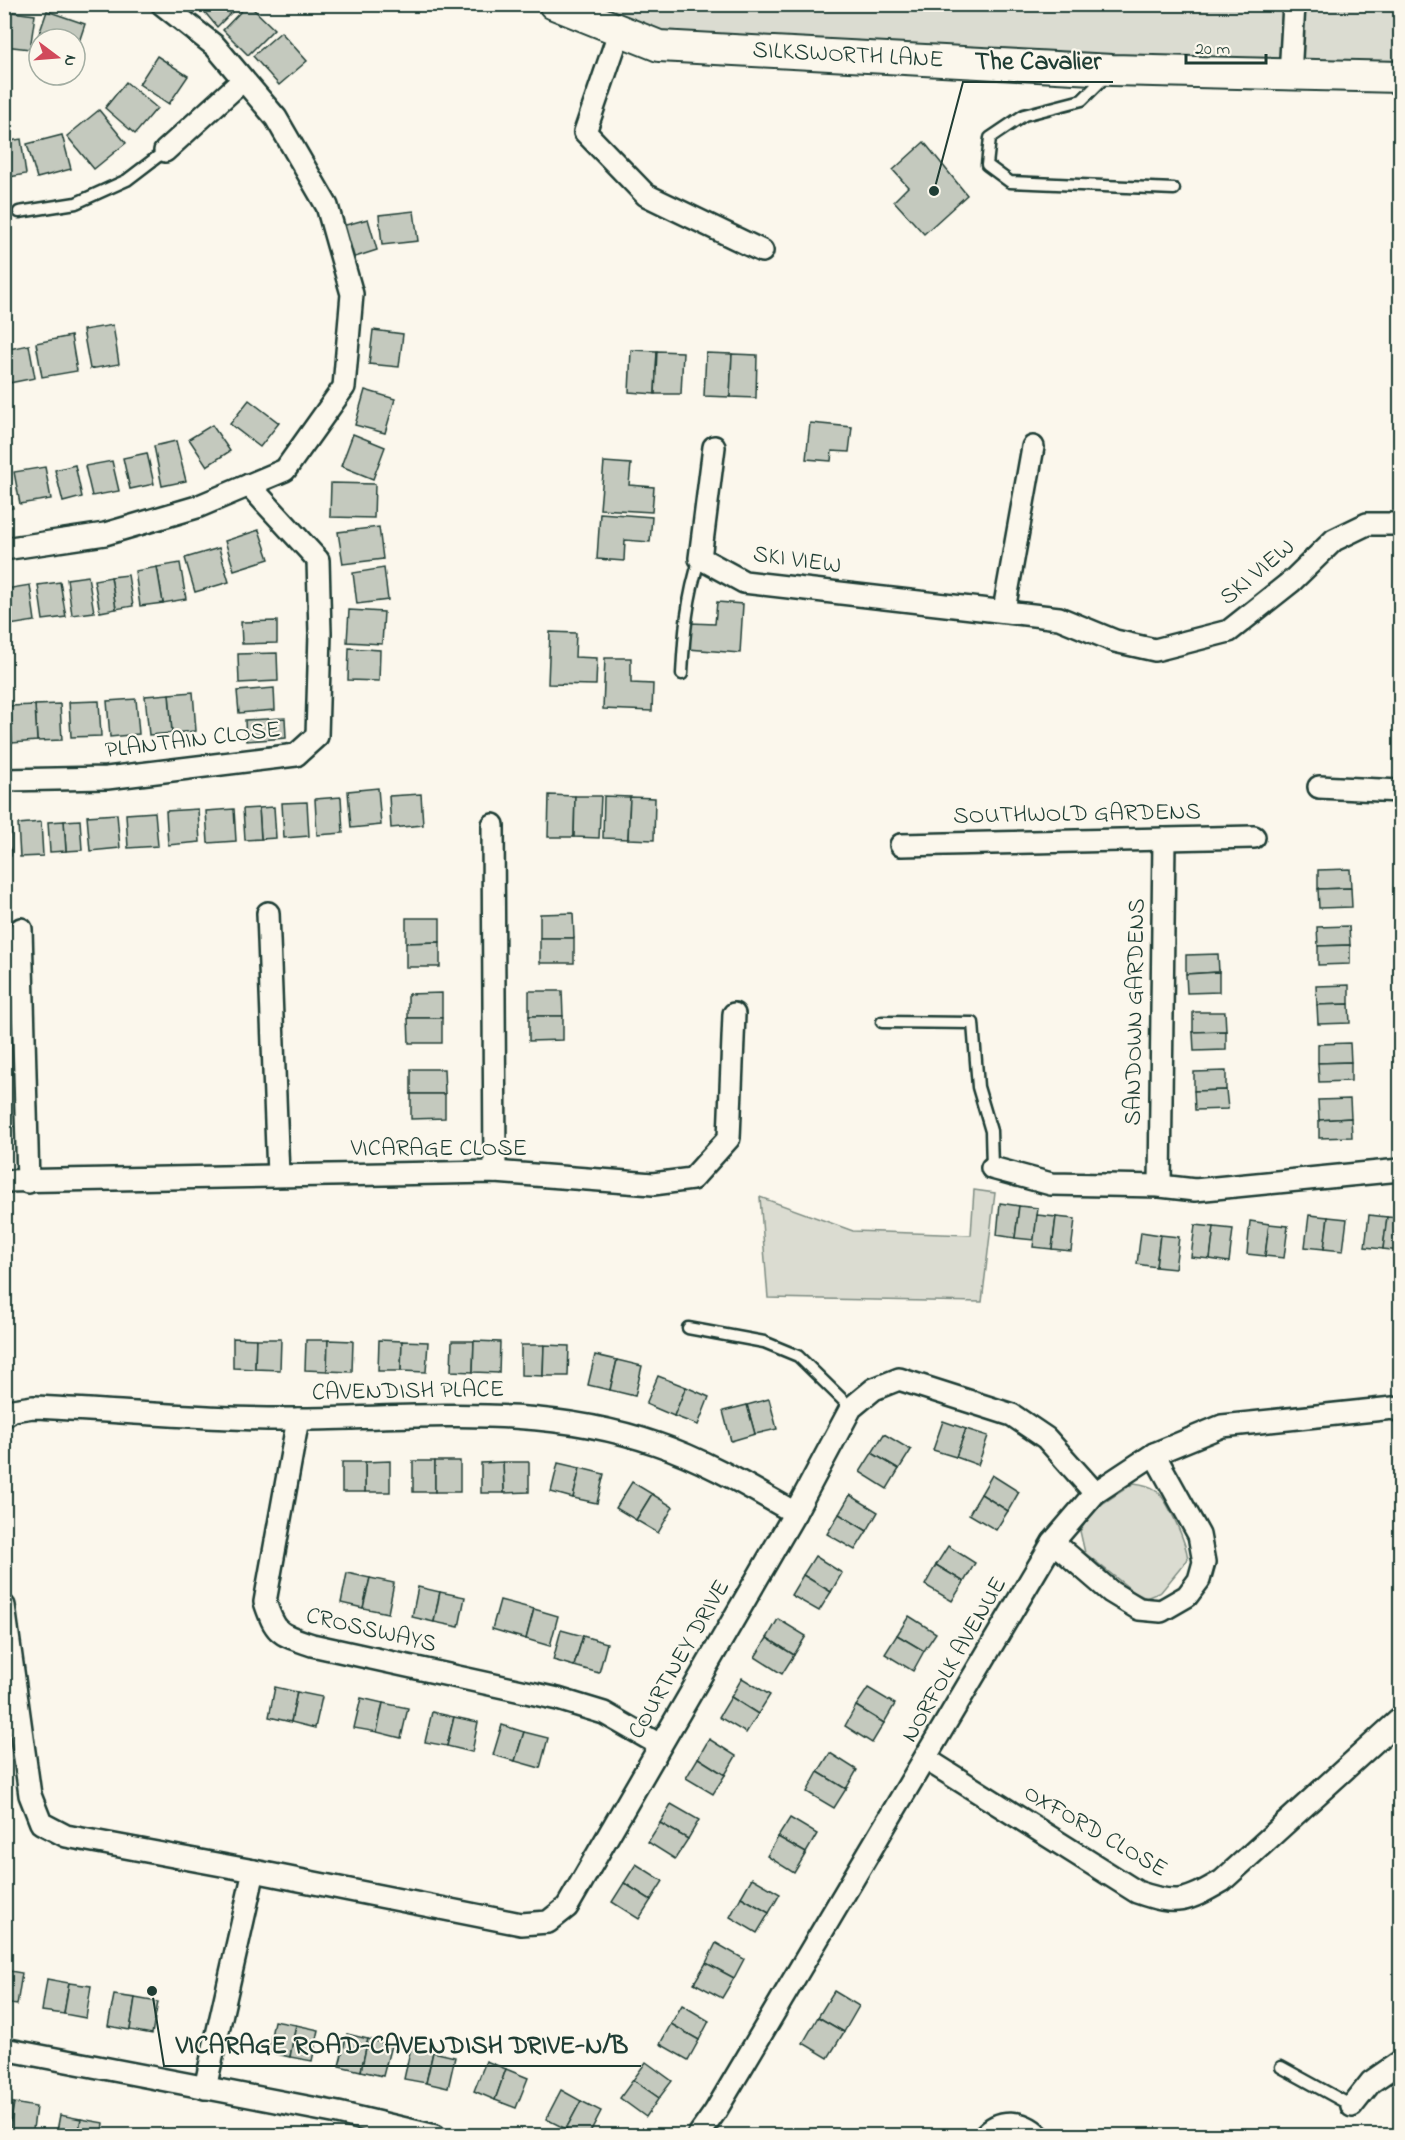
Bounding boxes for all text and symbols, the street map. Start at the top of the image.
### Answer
north arrow [27,27,87,87]
scale bar [1186,27,1266,65]
street label: SILKSWORTH LANE [752,34,944,78]
text: 20 m [1195,37,1230,63]
callout: The Cavalier [963,38,1113,82]
text: The Cavalier [975,44,1102,82]
text: N [56,52,83,69]
street label: SKI VIEW [1213,531,1303,615]
street label: SKI VIEW [751,537,843,585]
street label: PLANTAIN CLOSE [103,713,283,769]
street label: SOUTHWOLD GARDENS [953,795,1201,835]
street label: SANDOWN GARDENS [1117,898,1155,1126]
street label: VICARAGE CLOSE [350,1132,527,1167]
street label: CAVENDISH PLACE [311,1373,505,1411]
street label: NORFOLK AVENUE [893,1571,1017,1749]
street label: COURTNEY DRIVE [620,1574,740,1746]
street label: CROSSWAYS [302,1599,440,1663]
street label: OXFORD CLOSE [1016,1777,1174,1887]
callout: VICARAGE ROAD-CAVENDISH DRIVE-N/B [164,2022,641,2066]
text: VICARAGE ROAD-CAVENDISH DRIVE-N/B [175,2028,629,2066]

